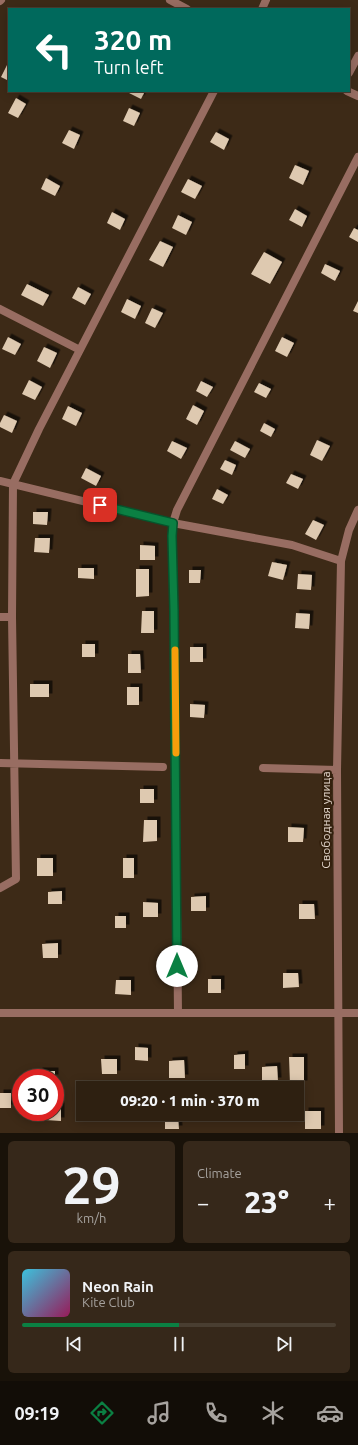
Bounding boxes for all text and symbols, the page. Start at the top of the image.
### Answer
icon: left [28,24,80,76]
text: 320 m [94,24,172,55]
text: Turn left [94,57,164,77]
pin [83,488,117,522]
icon: arrive [89,494,111,516]
street label: Свободная улица [319,771,332,869]
position arrow [156,945,198,987]
speed limit sign: 30 [12,1069,64,1121]
text: 09:20 · 1 min · 370 m [120,1092,260,1109]
text: 29 [62,1156,121,1214]
text: Climate [197,1166,242,1180]
text: 23° [244,1185,289,1219]
text: − [197,1190,209,1215]
text: + [324,1190,336,1215]
text: km/h [76,1211,107,1225]
text: Neon Rain [82,1278,154,1295]
text: Kite Club [82,1295,135,1309]
icon: previous [63,1333,85,1355]
icon: pause [168,1333,190,1355]
icon: next [273,1333,295,1355]
icon: directions [88,1399,116,1427]
icon: music [145,1399,173,1427]
icon: phone [202,1399,230,1427]
icon: climate [259,1399,287,1427]
icon: car [316,1399,344,1427]
text: 09:19 [14,1403,59,1423]

